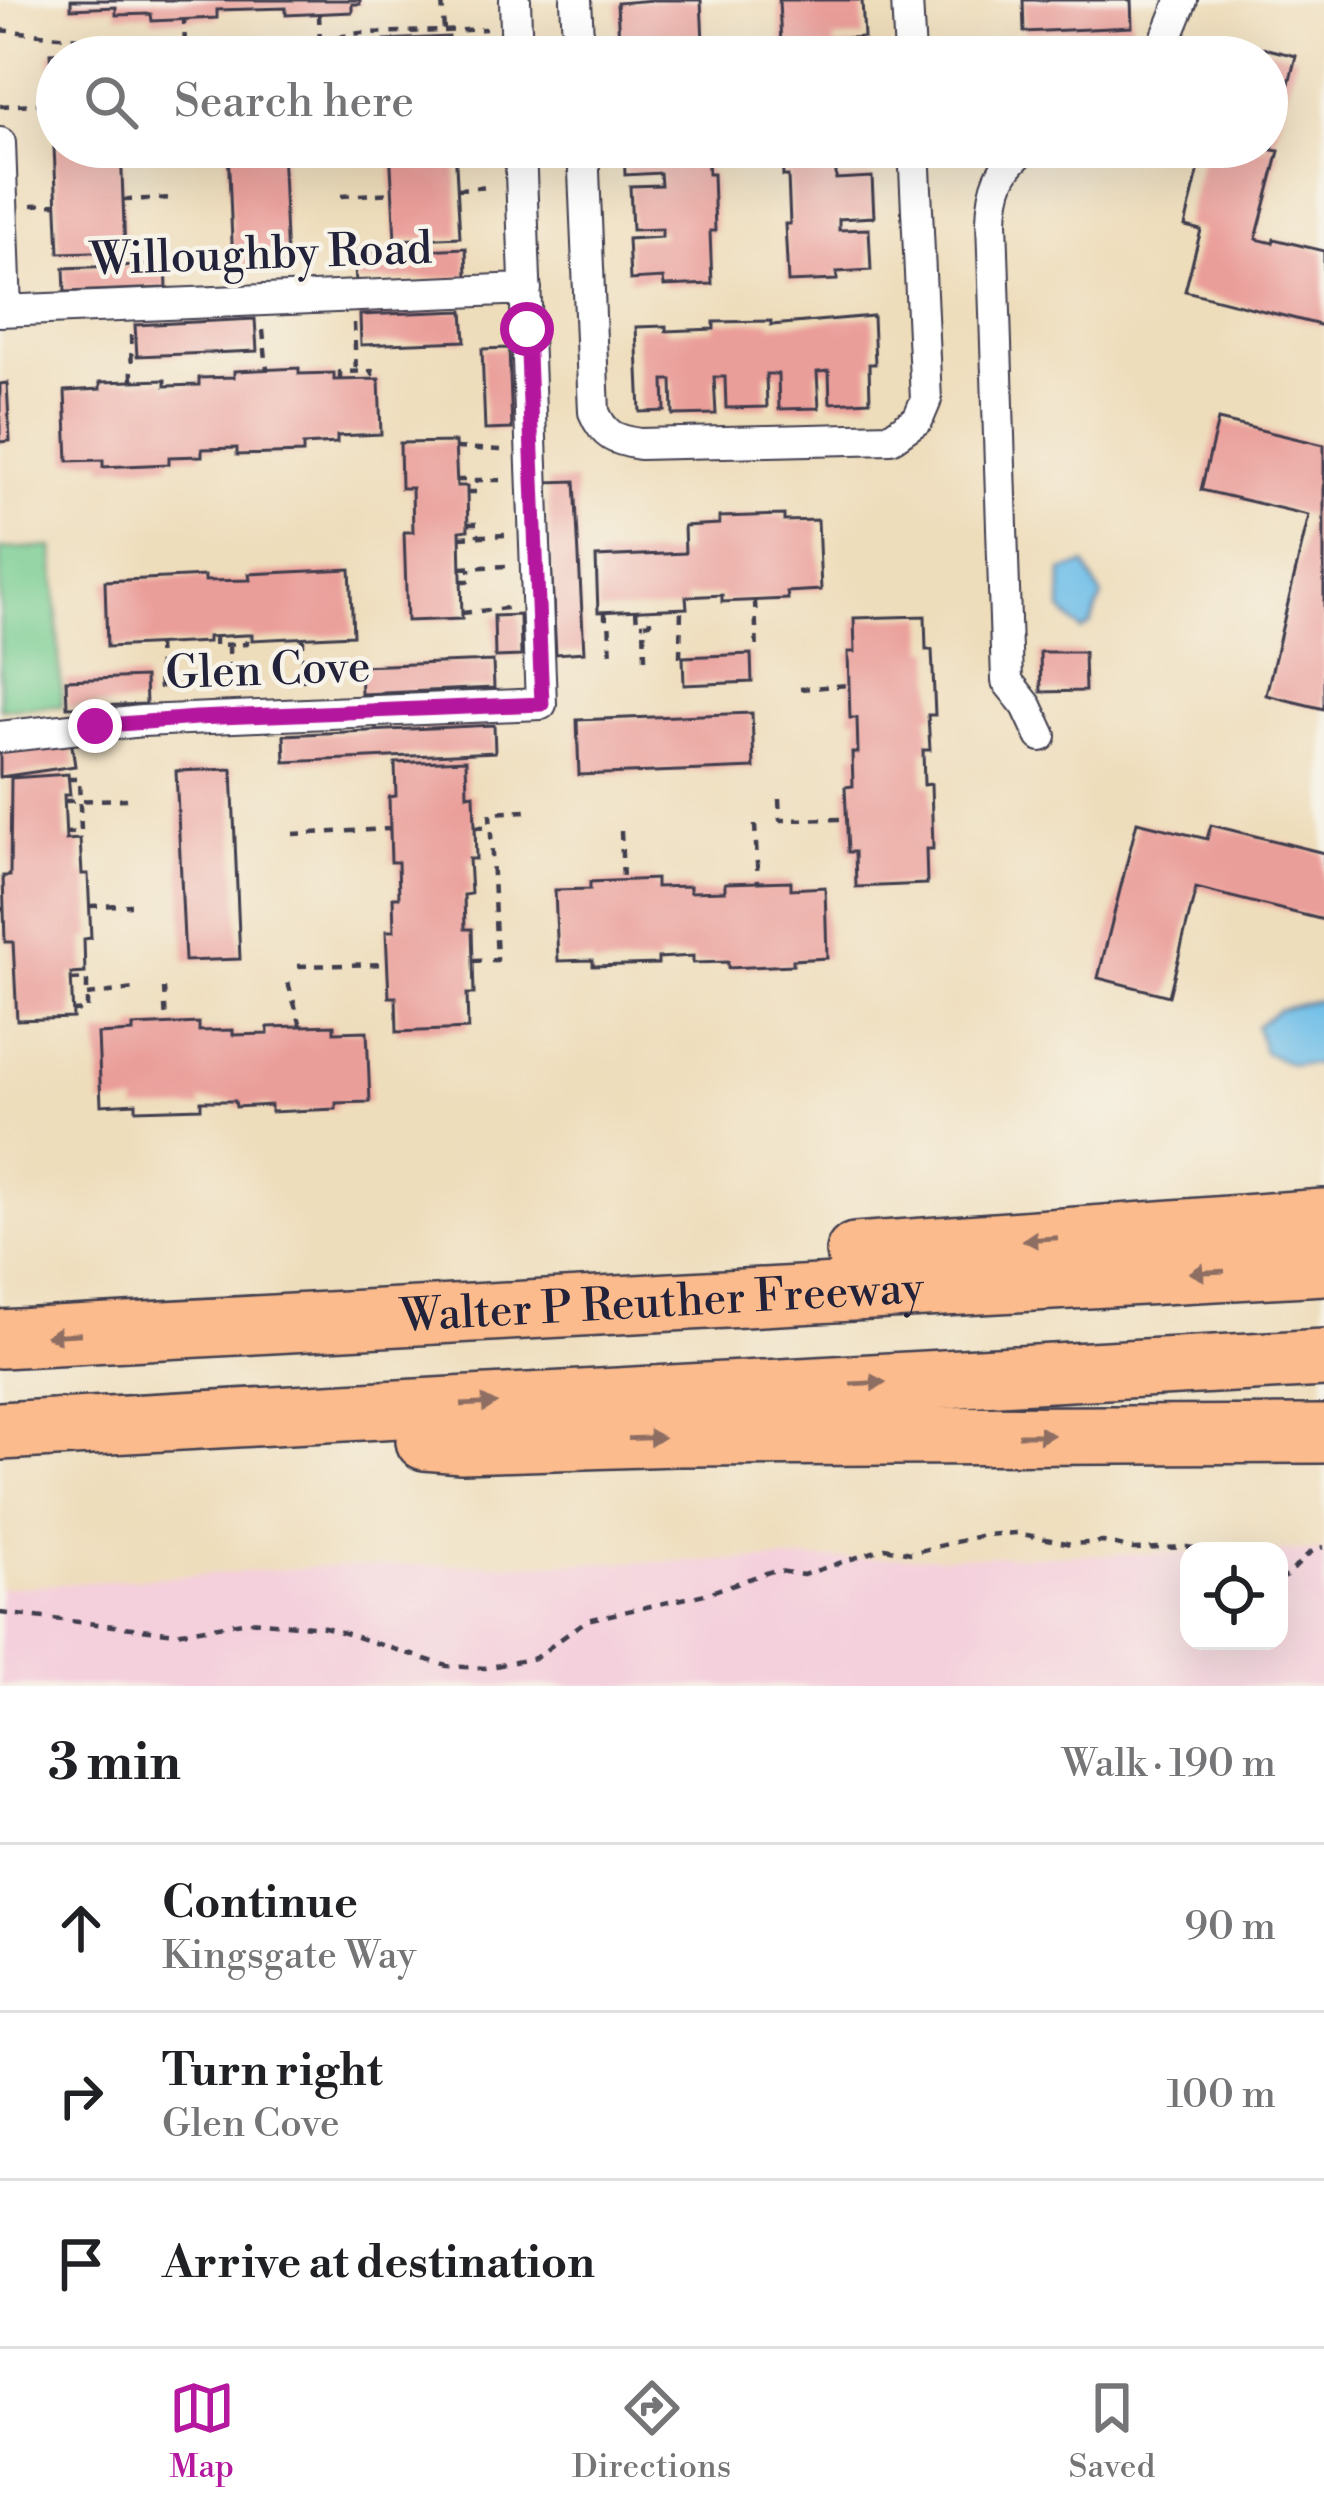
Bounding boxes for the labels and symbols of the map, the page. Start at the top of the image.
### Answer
street label: Willoughby Road [87,221,434,290]
route start [500,302,554,356]
street label: Glen Cove [165,639,371,703]
route end [68,699,122,753]
one-way arrow [1021,1230,1058,1249]
street label: Walter P Reuther Freeway [397,1260,926,1345]
one-way arrow [1187,1263,1225,1282]
one-way arrow [43,1326,81,1345]
one-way arrow [850,1373,888,1392]
one-way arrow [461,1394,499,1413]
one-way arrow [1018,1425,1056,1444]
one-way arrow [628,1429,666,1448]

